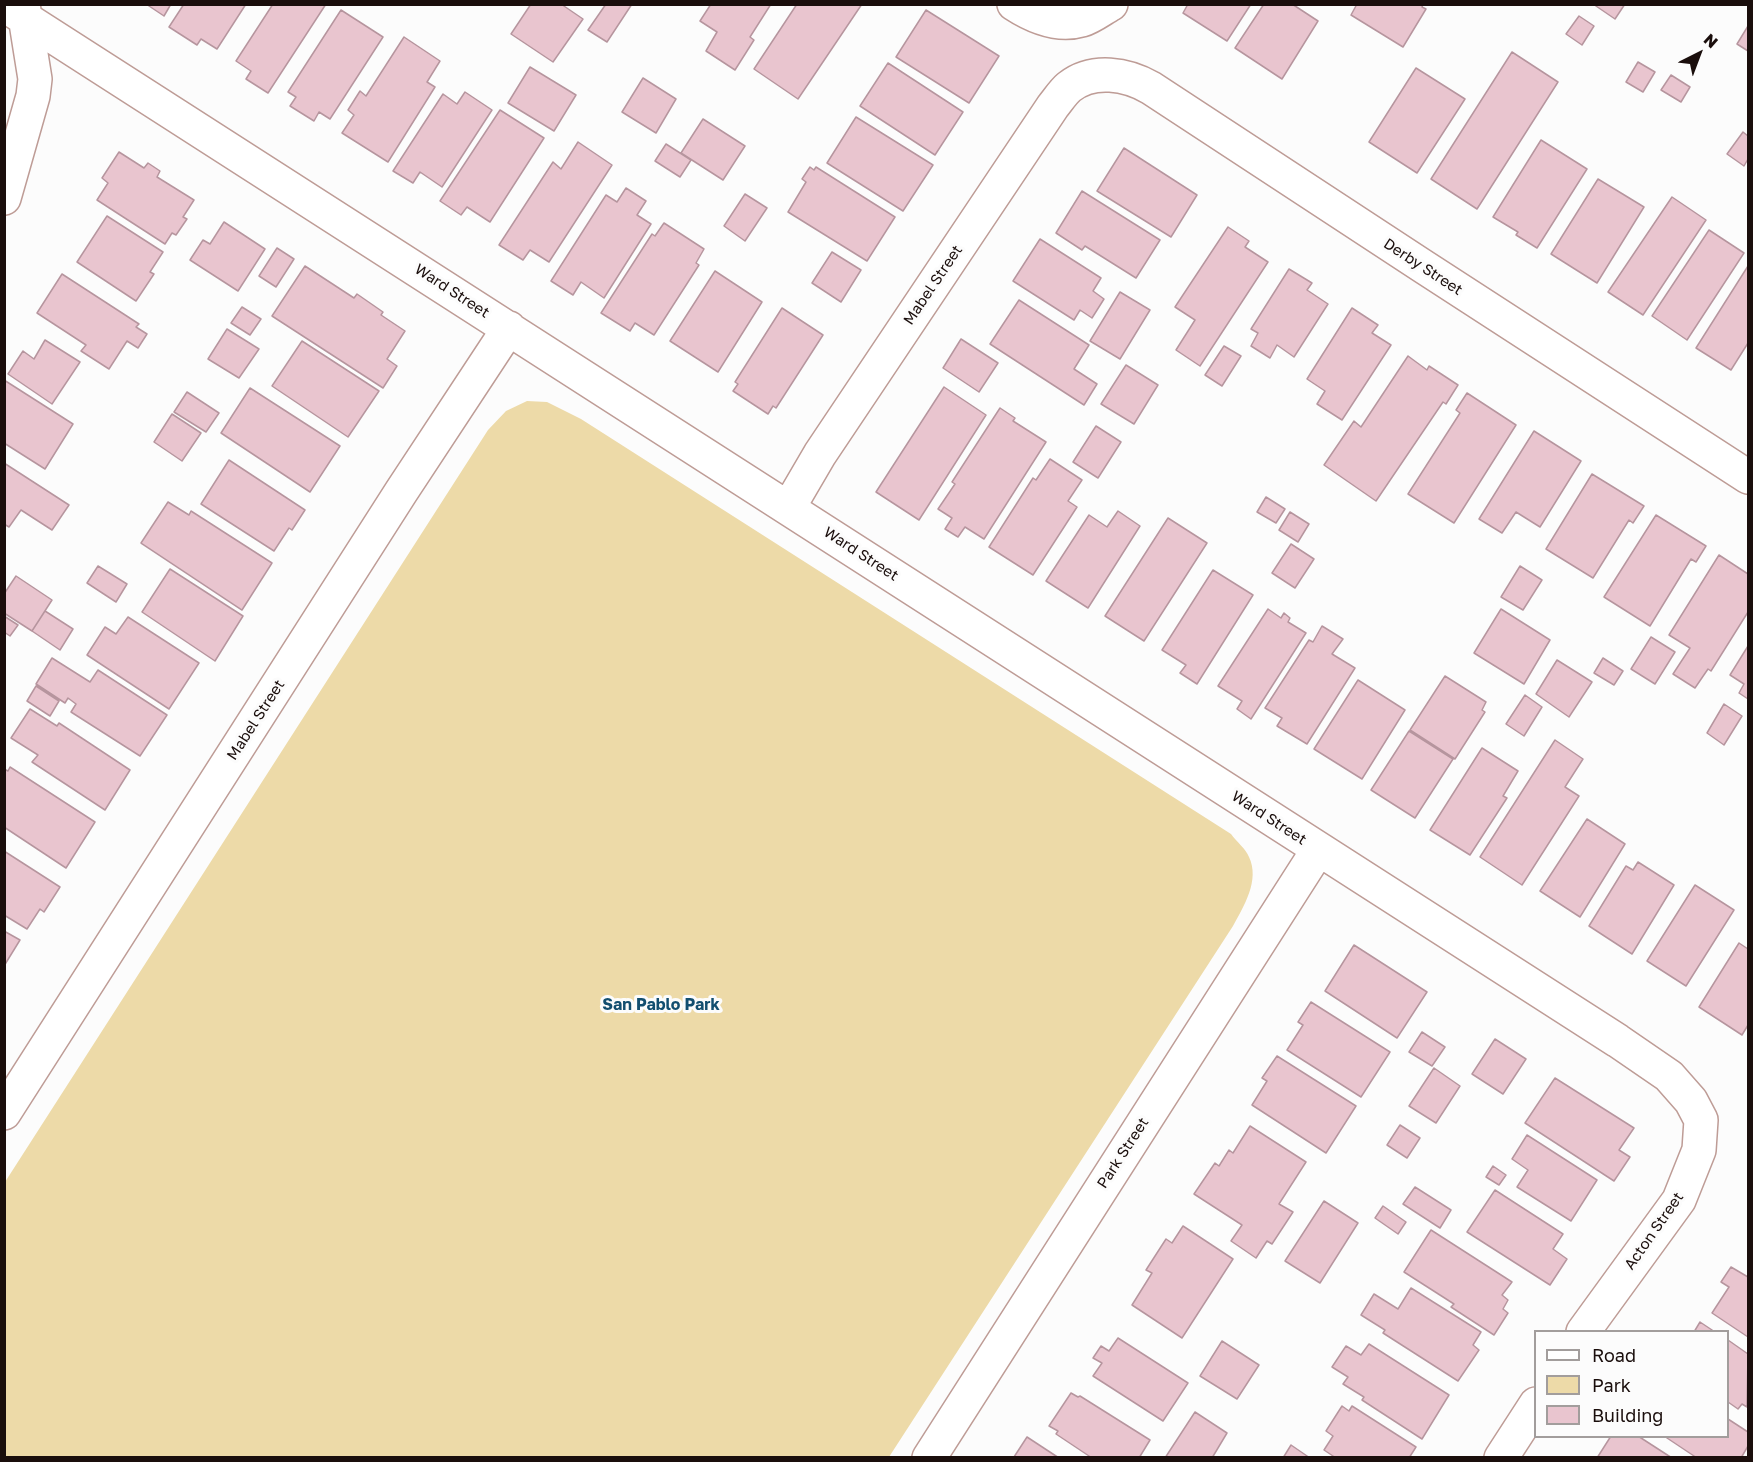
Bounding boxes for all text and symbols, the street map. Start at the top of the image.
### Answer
north arrow [1669,24,1729,84]
text: N [1700,29,1722,52]
street label: Derby Street [1380,235,1466,299]
street label: Mabel Street [900,242,966,328]
street label: Ward Street [411,260,493,322]
street label: Ward Street [820,523,902,585]
street label: Mabel Street [223,676,289,764]
street label: Ward Street [1228,787,1310,849]
district label: San Pablo Park [602,995,720,1015]
street label: Park Street [1093,1114,1153,1192]
street label: Acton Street [1621,1189,1687,1273]
legend [1534,1330,1729,1438]
text: Road [1592,1344,1636,1366]
text: Park [1592,1374,1631,1396]
text: Building [1592,1404,1663,1426]

